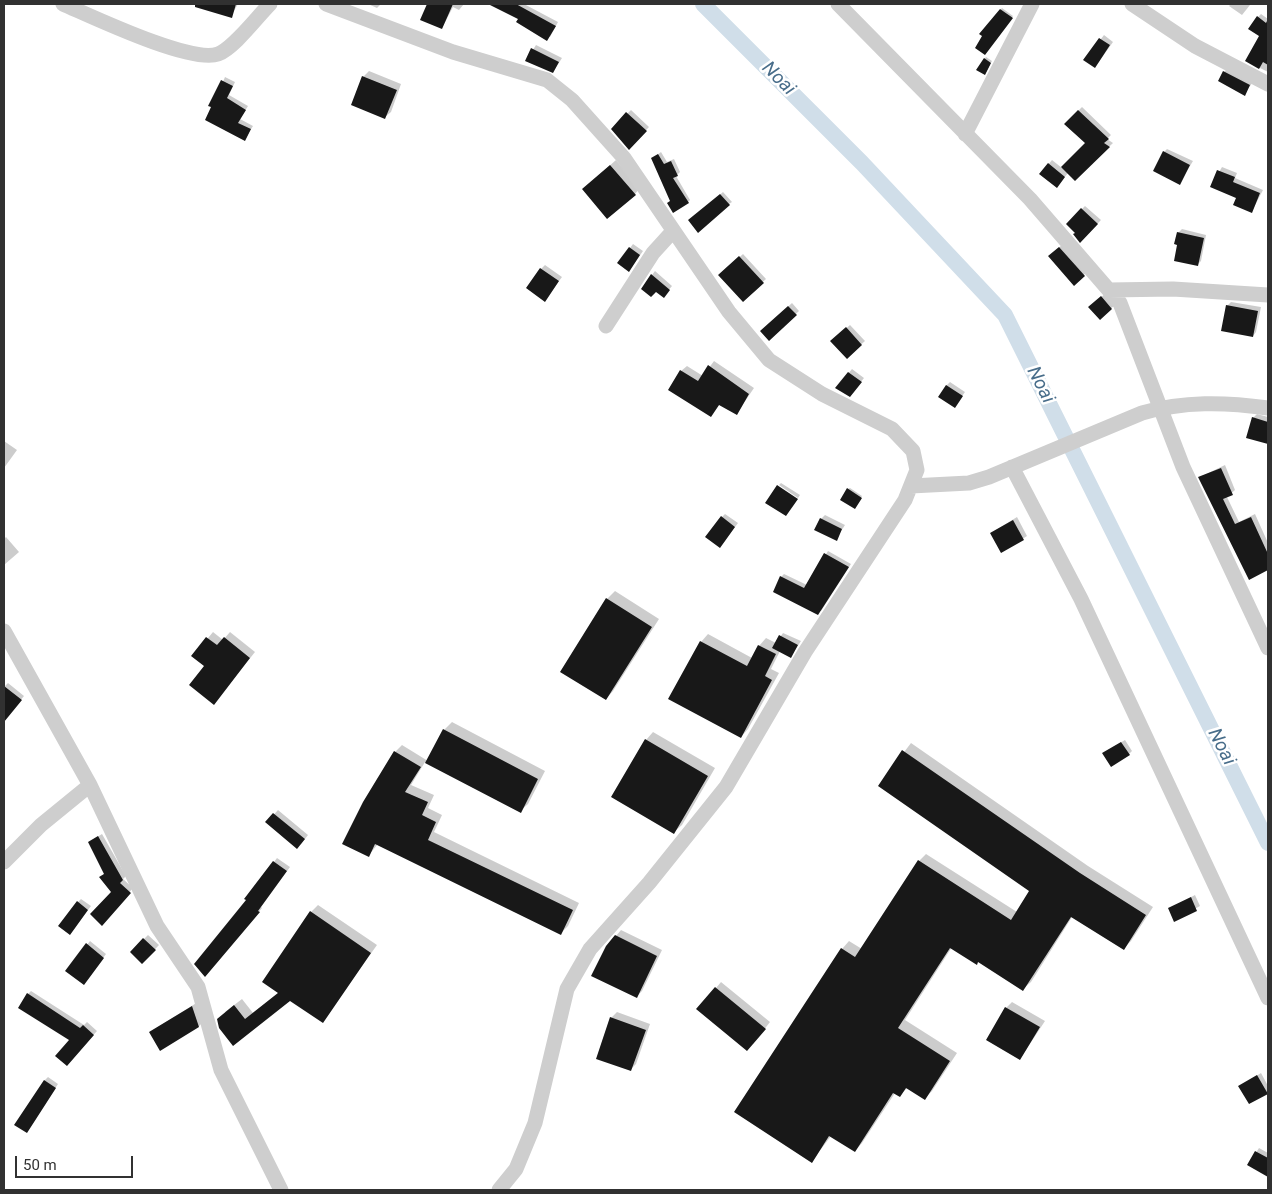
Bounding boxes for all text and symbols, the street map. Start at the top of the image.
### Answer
water label: Noai [756,57,800,101]
water label: Noai [1021,363,1059,407]
water label: Noai [1202,725,1240,769]
scale bar [18,1146,135,1178]
text: 50 m [23,1156,57,1174]

